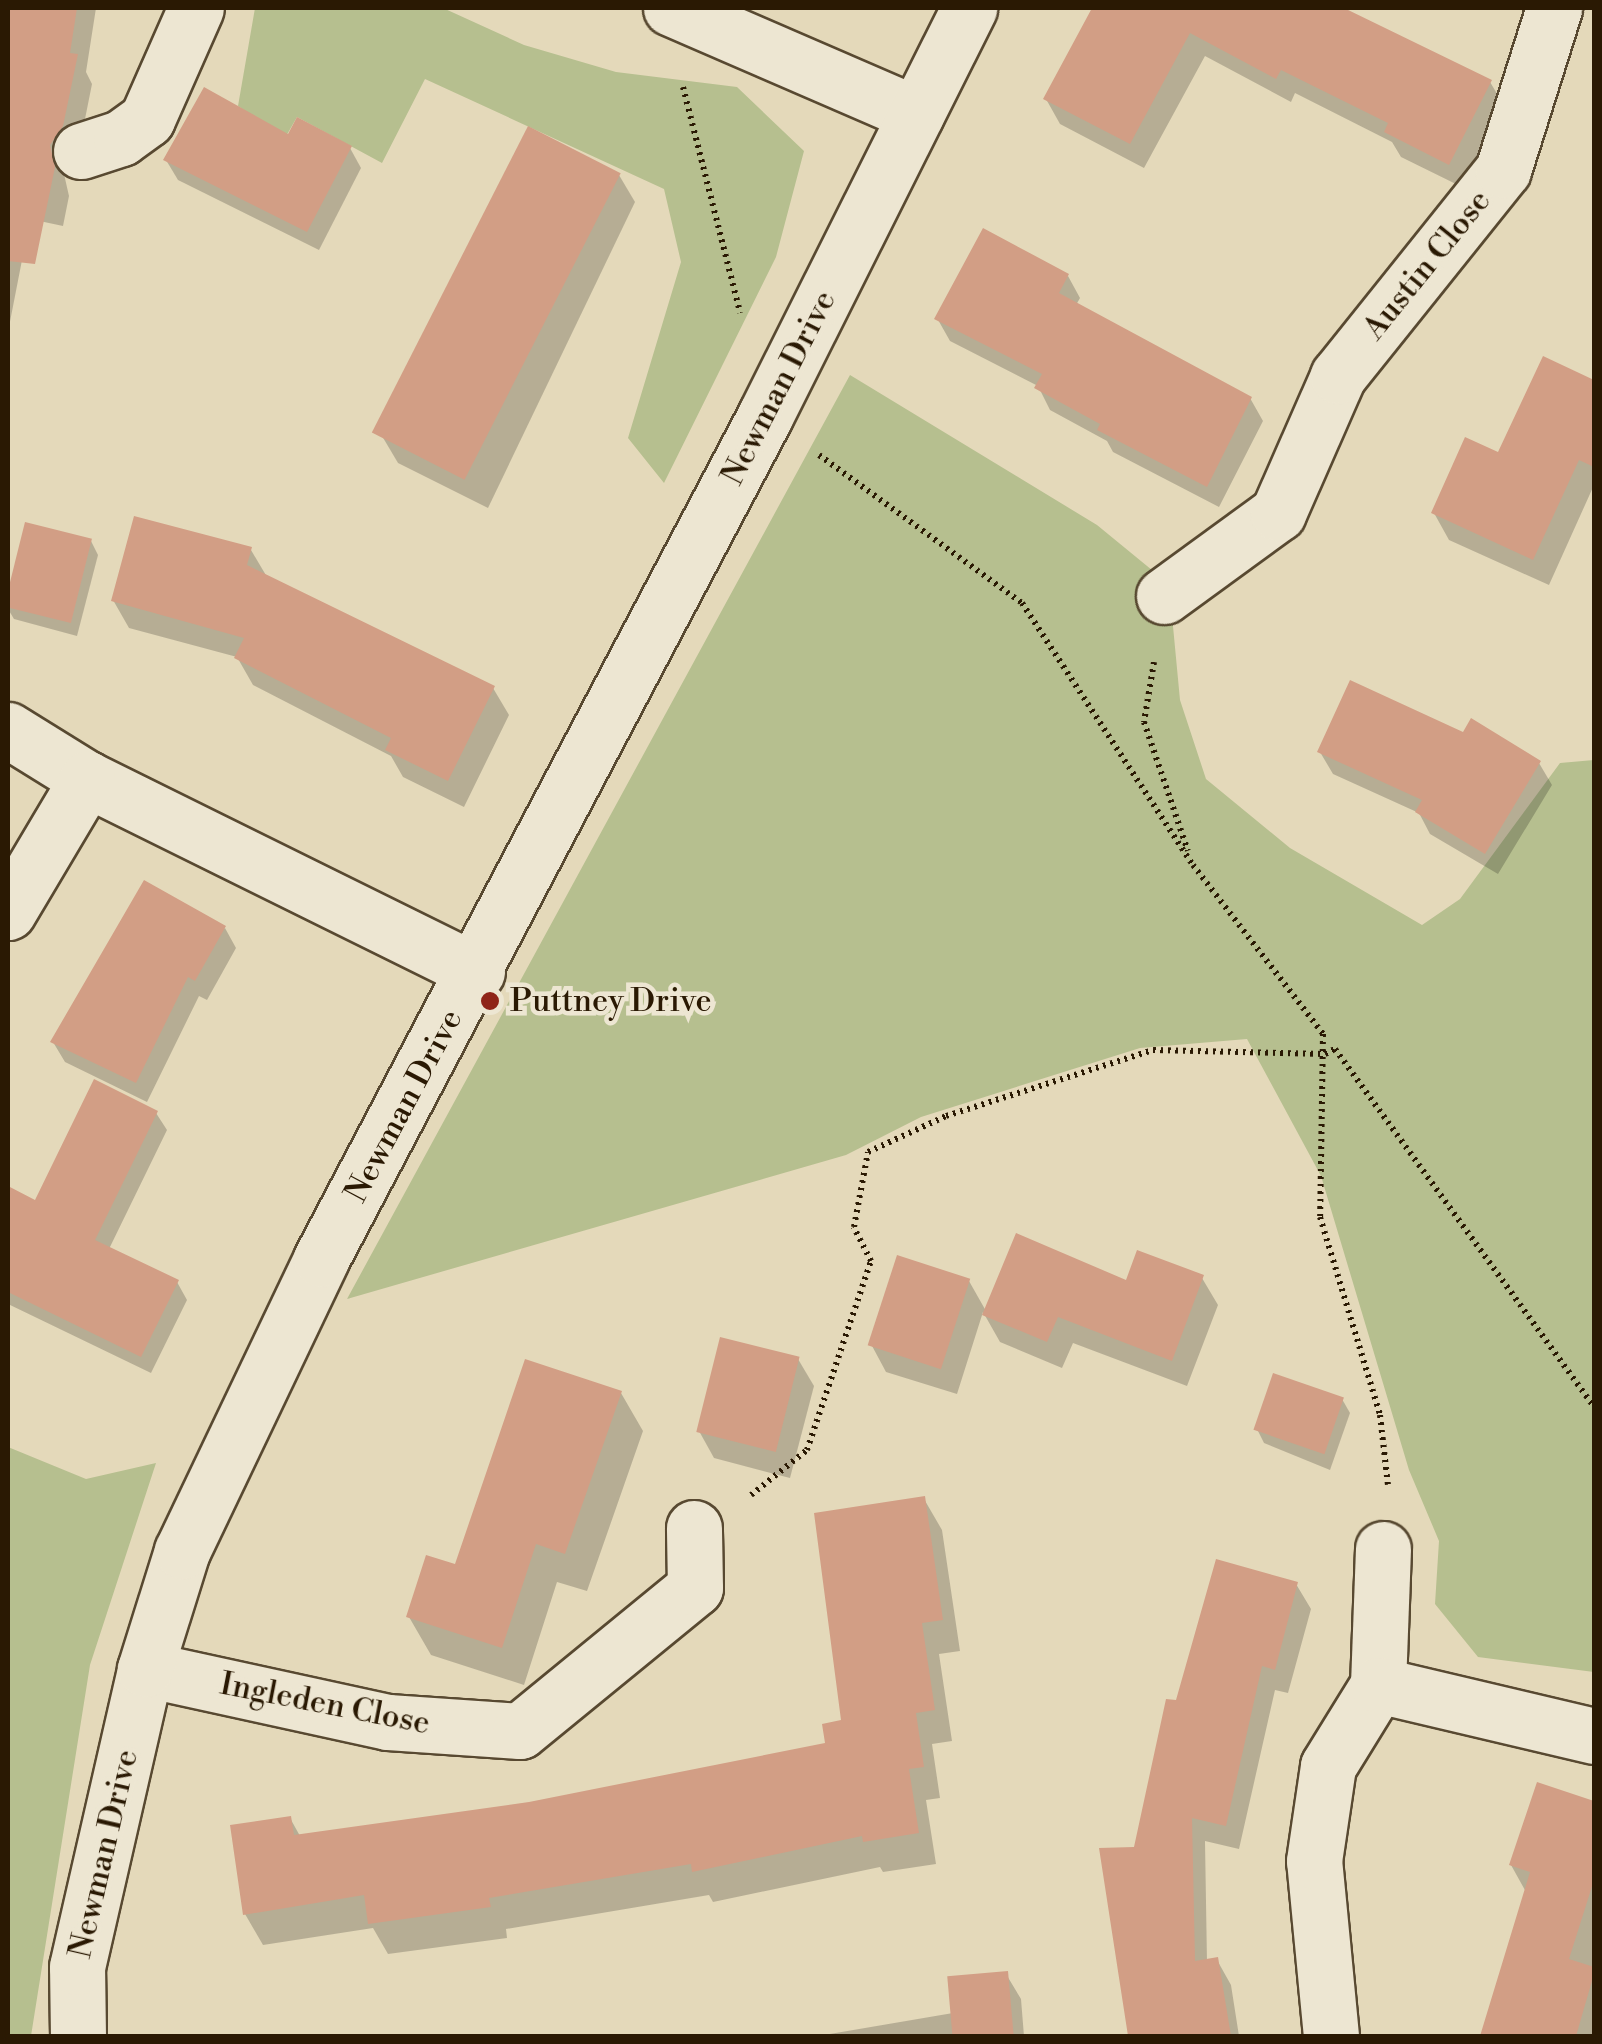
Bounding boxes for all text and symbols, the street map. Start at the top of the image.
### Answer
street label: Austin Close [1355,182,1499,348]
street label: Newman Drive [714,284,844,492]
place label: Puttney Drive [510,982,712,1020]
marker: Puttney Drive [479,990,501,1012]
street label: Newman Drive [337,1003,471,1209]
street label: Ingleden Close [217,1665,433,1743]
street label: Newman Drive [61,1746,147,1962]

